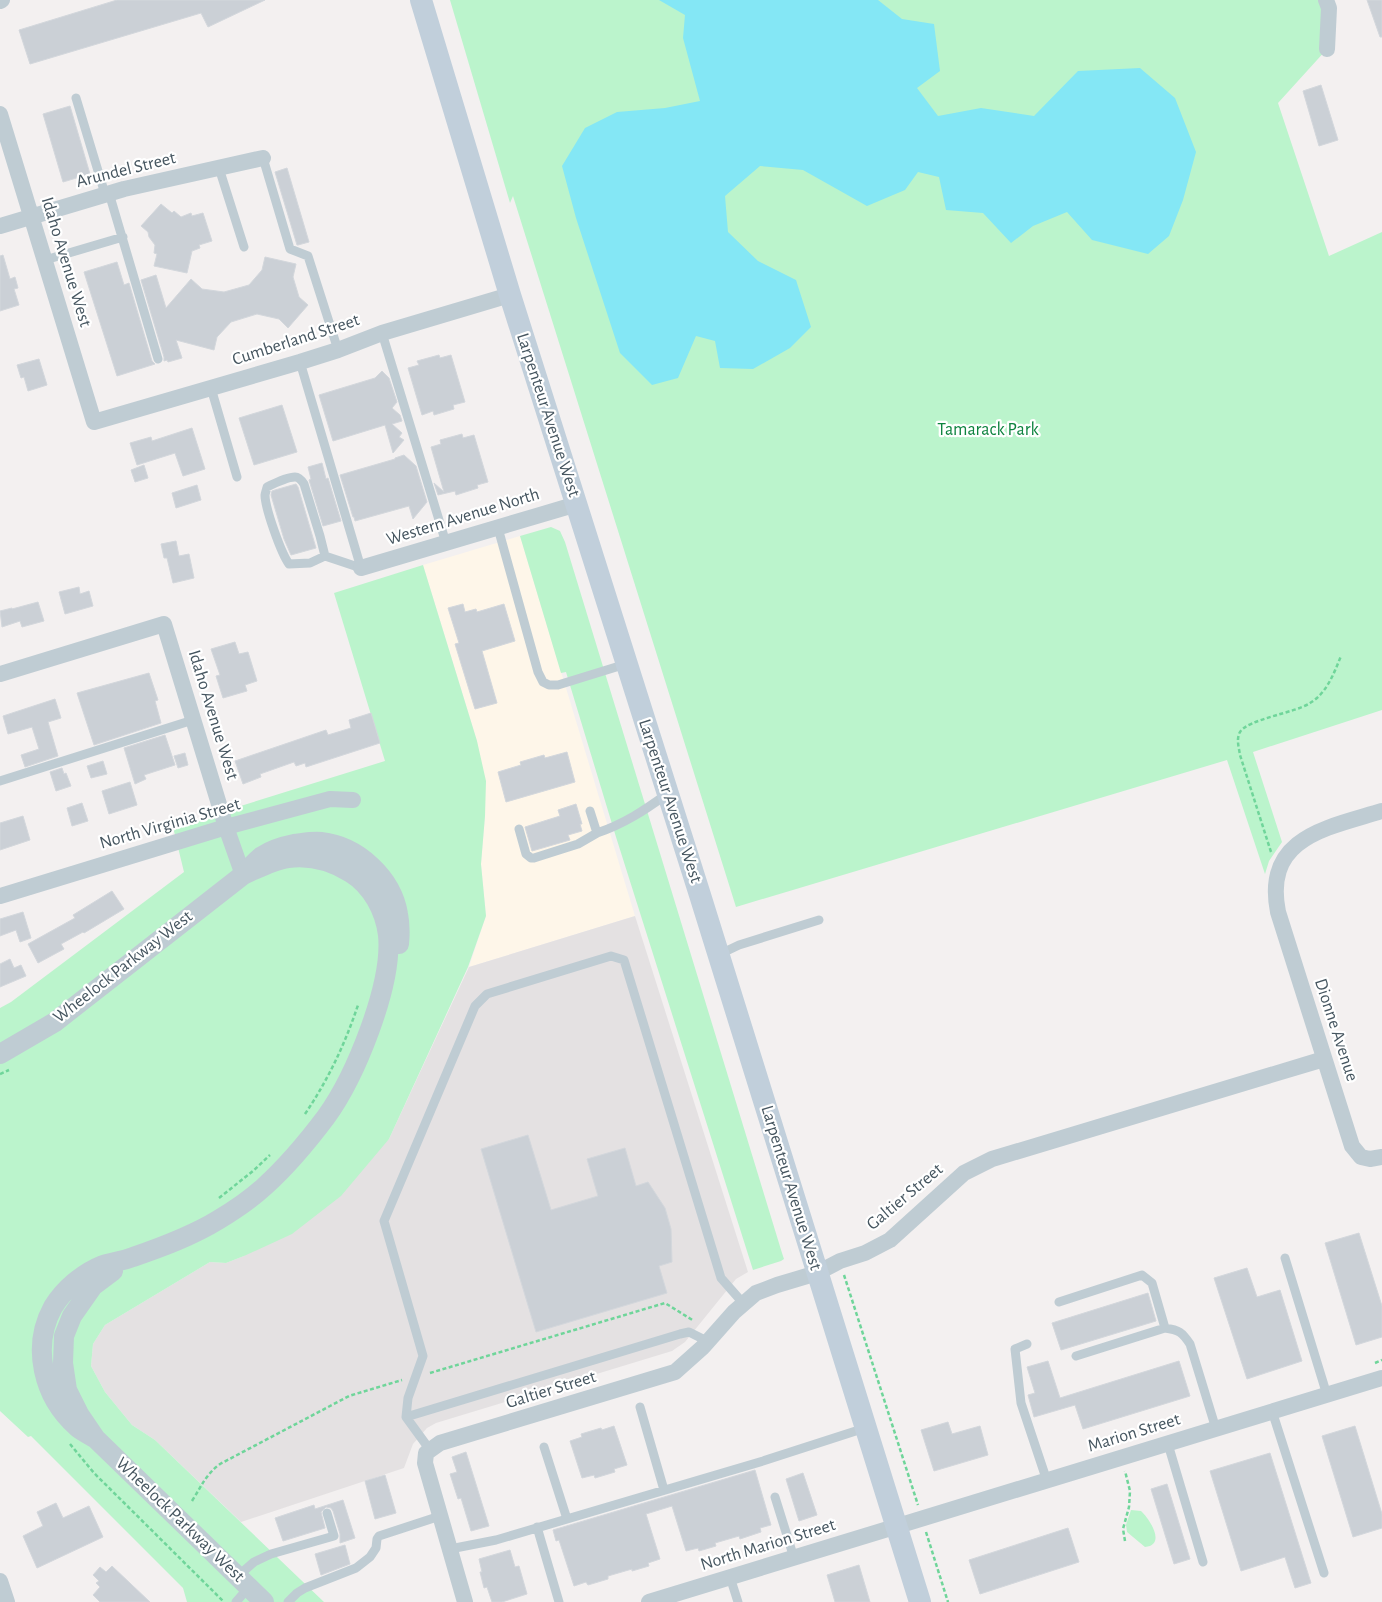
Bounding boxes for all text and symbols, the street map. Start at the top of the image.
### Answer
street label: Arundel Street [74,149,178,191]
street label: Idaho Avenue West [38,195,94,329]
street label: Cumberland Street [230,311,362,369]
street label: Larpenteur Avenue West [513,331,583,499]
park label: Tamarack Park [937,421,1039,439]
street label: Western Avenue North [384,485,542,549]
street label: Idaho Avenue West [185,648,241,782]
street label: Larpenteur Avenue West [635,717,705,885]
street label: North Virginia Street [98,795,243,853]
street label: Wheelock Parkway West [50,907,196,1027]
street label: Dionne Avenue [1311,976,1361,1084]
street label: Larpenteur Avenue West [757,1104,825,1273]
street label: Galtier Street [864,1160,947,1234]
street label: Galtier Street [504,1368,598,1412]
street label: Marion Street [1086,1410,1183,1456]
street label: Wheelock Parkway West [112,1454,248,1586]
street label: North Marion Street [698,1516,838,1574]

